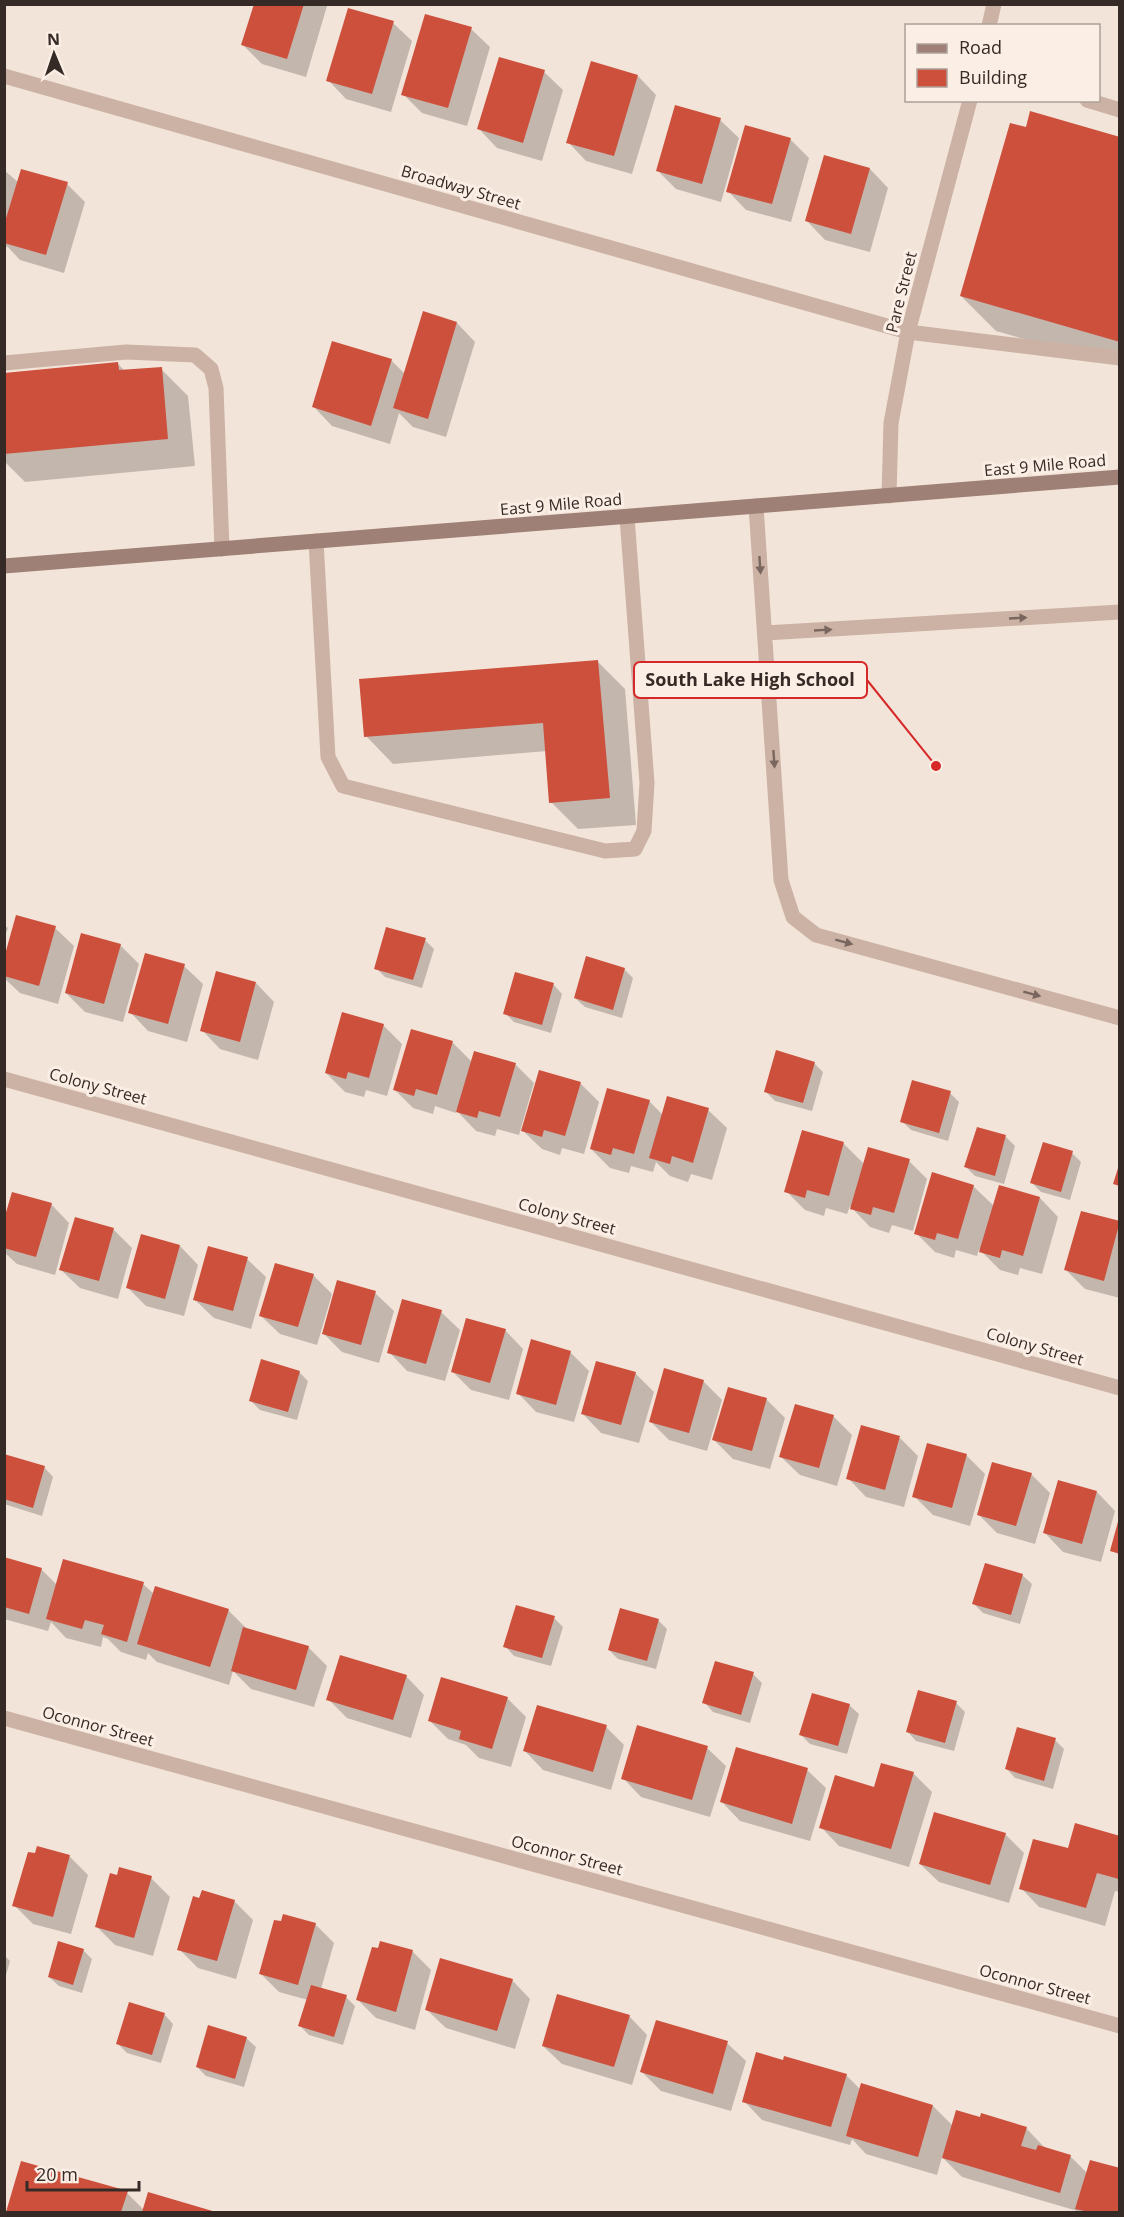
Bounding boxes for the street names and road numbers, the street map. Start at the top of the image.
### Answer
street label: Broadway Street [399,159,524,215]
street label: Pare Street [880,249,922,335]
street label: East 9 Mile Road [983,449,1107,481]
street label: East 9 Mile Road [499,488,623,520]
street label: Colony Street [47,1062,149,1110]
street label: Colony Street [516,1192,618,1240]
street label: Colony Street [984,1322,1086,1370]
street label: Oconnor Street [40,1701,156,1752]
street label: Oconnor Street [509,1830,625,1881]
street label: Oconnor Street [977,1959,1093,2010]

